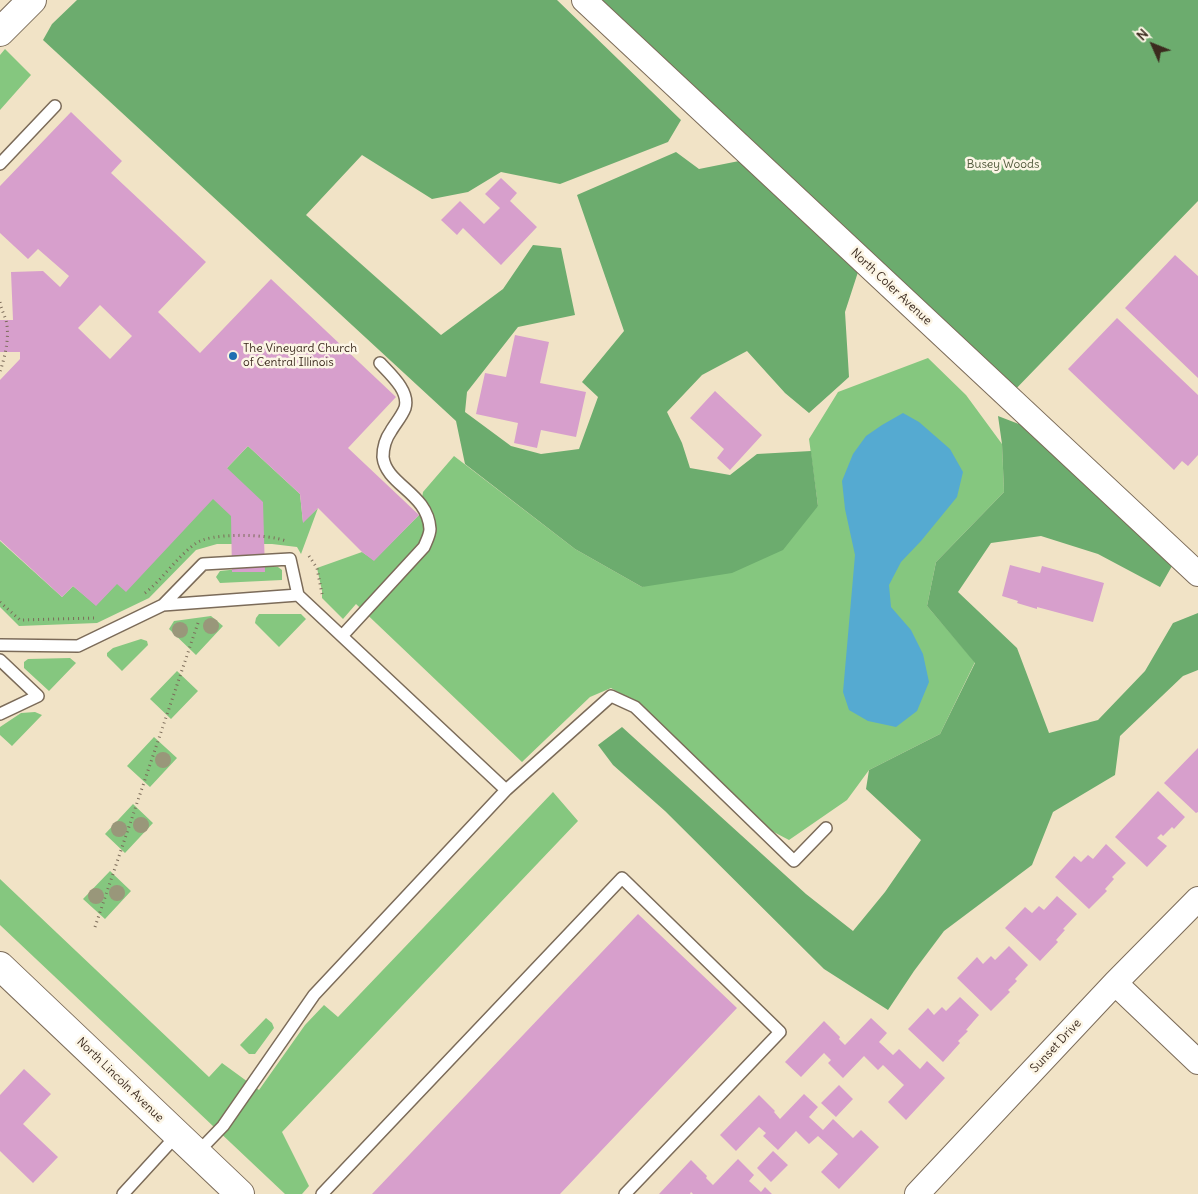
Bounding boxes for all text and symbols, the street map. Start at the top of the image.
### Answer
north arrow [1128,20,1178,70]
text: N [1132,25,1152,44]
park label: Busey Woods [967,158,1039,172]
street label: North Coler Avenue [848,246,934,328]
place label: The Vineyard Church of Central Illinois [243,342,357,370]
marker: The Vineyard Church of Central Illinois [227,350,239,362]
street label: Sunset Drive [1028,1016,1084,1076]
street label: North Lincoln Avenue [74,1035,166,1125]

